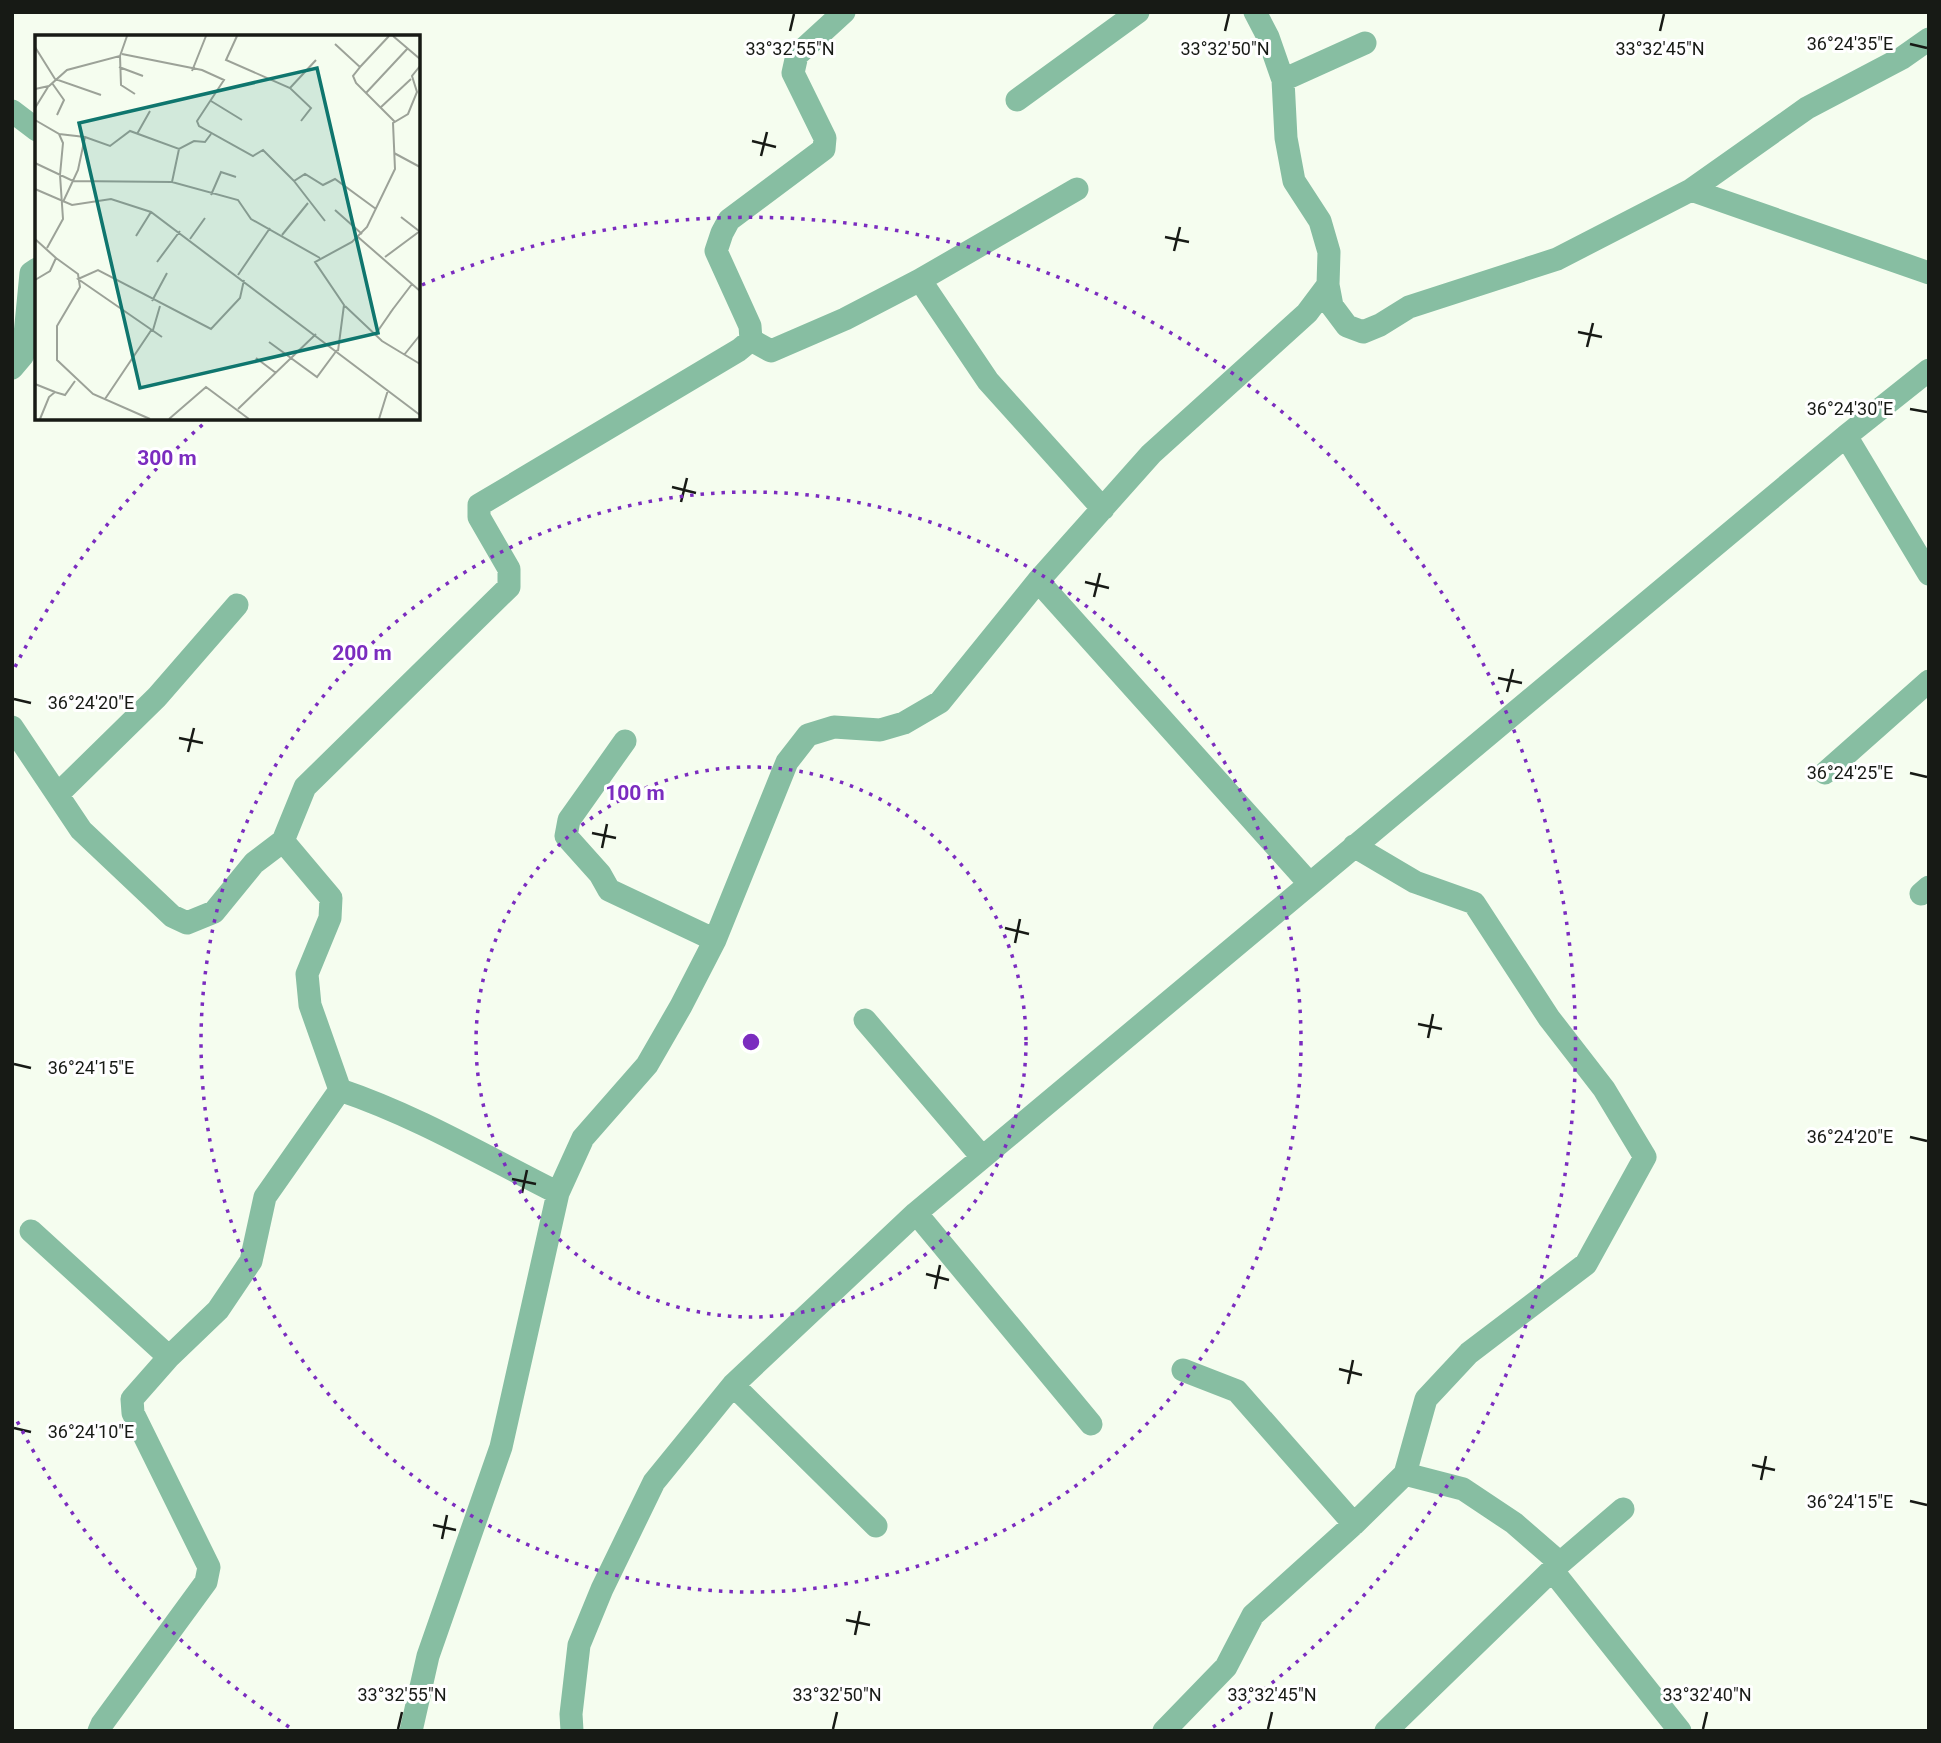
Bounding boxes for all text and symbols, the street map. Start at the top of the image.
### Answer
text: 36°24'35"E [1807,33,1893,54]
inset map [35,35,420,420]
text: 33°32'55"N [745,38,835,59]
text: 33°32'50"N [1180,38,1270,59]
text: 33°32'45"N [1615,38,1705,59]
text: 36°24'30"E [1807,398,1893,419]
text: 300 m [137,446,197,470]
text: 200 m [332,641,392,665]
text: 36°24'20"E [48,692,134,713]
text: 36°24'25"E [1807,762,1893,783]
text: 100 m [605,781,665,805]
centre of rings [739,1030,763,1054]
text: 36°24'15"E [48,1057,134,1078]
text: 36°24'20"E [1807,1126,1893,1147]
text: 36°24'10"E [48,1421,134,1442]
text: 36°24'15"E [1807,1491,1893,1512]
text: 33°32'55"N [357,1684,447,1705]
text: 33°32'50"N [792,1684,882,1705]
text: 33°32'45"N [1227,1684,1317,1705]
text: 33°32'40"N [1662,1684,1752,1705]

